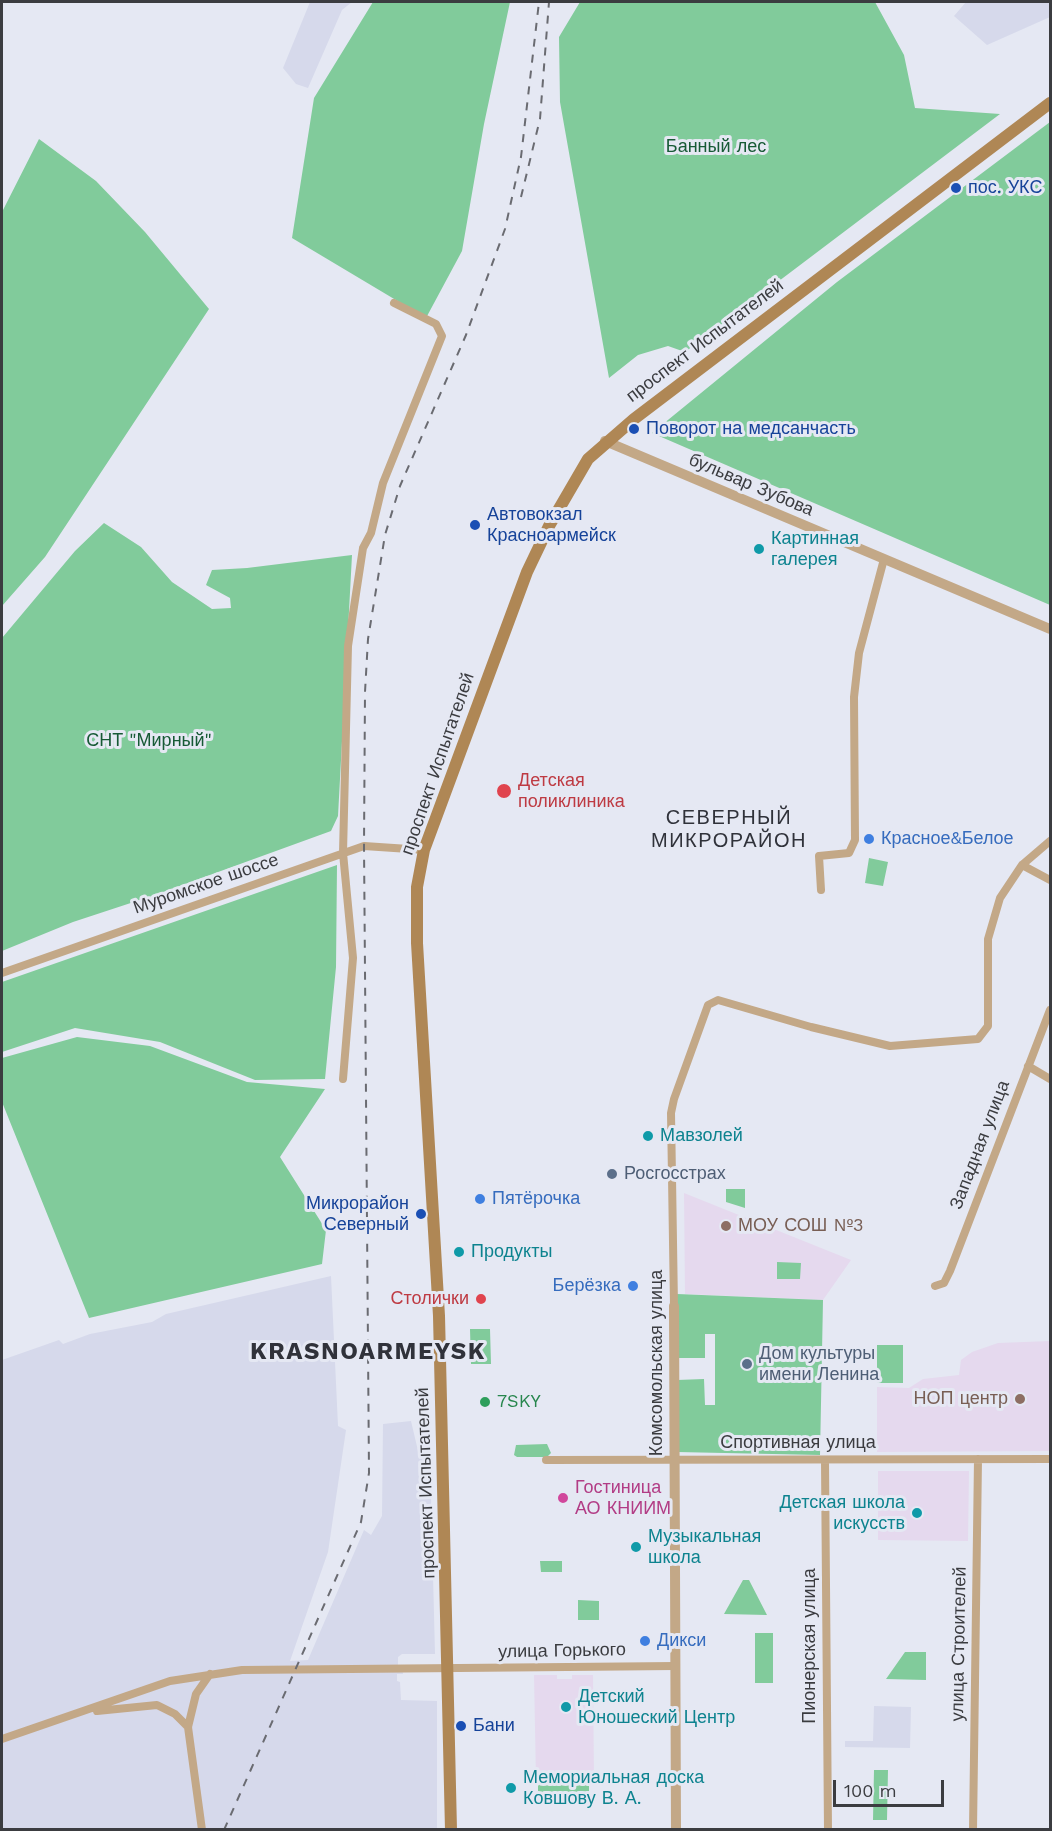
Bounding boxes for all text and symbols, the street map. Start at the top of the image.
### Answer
park label: Банный лес [666,136,766,158]
place label: пос. УКС [968,177,1042,199]
marker: пос. УКС [949,181,963,195]
street label: проспект Испытателей [622,275,788,407]
place label: Поворот на медсанчасть [646,418,856,440]
marker: Поворот на медсанчасть [627,422,641,436]
street label: бульвар Зубова [685,449,817,521]
place label: Автовокзал Красноармейск [487,504,616,546]
marker: Автовокзал Красноармейск [468,518,482,532]
place label: Картинная галерея [771,528,859,570]
marker: Картинная галерея [752,542,766,556]
street label: проспект Испытателей [397,670,479,858]
park label: СНТ "Мирный" [86,730,212,752]
place label: Детская поликлиника [518,770,625,812]
marker: Детская поликлиника [495,782,513,800]
district label: СЕВЕРНЫЙ МИКРОРАЙОН [651,806,807,853]
place label: Красное&Белое [881,828,1014,850]
marker: Красное&Белое [862,832,876,846]
street label: Муромское шоссе [131,849,281,919]
street label: Западная улица [945,1077,1015,1213]
place label: Мавзолей [660,1125,743,1147]
marker: Мавзолей [641,1129,655,1143]
place label: Росгосстрах [624,1163,726,1185]
marker: Росгосстрах [605,1167,619,1181]
place label: Пятёрочка [492,1188,580,1210]
marker: Пятёрочка [473,1192,487,1206]
place label: Микрорайон Северный [306,1193,409,1236]
marker: Микрорайон Северный [414,1207,428,1221]
place label: МОУ СОШ №3 [738,1215,864,1237]
marker: МОУ СОШ №3 [719,1219,733,1233]
place label: Продукты [471,1241,552,1263]
marker: Продукты [452,1245,466,1259]
street label: Комсомольская улица [646,1270,668,1456]
place label: Берёзка [553,1275,621,1297]
marker: Берёзка [626,1279,640,1293]
place label: Столички [390,1288,469,1310]
marker: Столички [474,1292,488,1306]
district label: KRASNOARMEYSK [250,1338,486,1366]
place label: Дом культуры имени Ленина [759,1343,879,1386]
marker: Дом культуры имени Ленина [740,1357,754,1371]
street label: проспект Испытателей [412,1387,440,1579]
place label: НОП центр [914,1388,1008,1410]
place label: 7SKY [497,1391,541,1413]
marker: НОП центр [1013,1392,1027,1406]
marker: 7SKY [478,1395,492,1409]
street label: Спортивная улица [720,1432,876,1454]
place label: Гостиница АО КНИИМ [575,1477,671,1520]
marker: Гостиница АО КНИИМ [556,1491,570,1505]
place label: Детская школа искусств [780,1492,905,1534]
marker: Детская школа искусств [910,1506,924,1520]
place label: Музыкальная школа [648,1526,761,1568]
marker: Музыкальная школа [629,1540,643,1554]
street label: улица Строителей [947,1566,971,1722]
street label: Пионерская улица [799,1568,821,1724]
place label: Дикси [657,1630,706,1652]
marker: Дикси [638,1634,652,1648]
street label: улица Горького [498,1639,626,1663]
place label: Детский Юношеский Центр [578,1686,735,1728]
marker: Детский Юношеский Центр [559,1700,573,1714]
place label: Бани [473,1715,515,1737]
marker: Бани [454,1719,468,1733]
place label: Мемориальная доска Ковшову В. А. [523,1767,704,1810]
scale bar [836,1768,947,1806]
text: 100 m [844,1780,897,1801]
marker: Мемориальная доска Ковшову В. А. [504,1781,518,1795]

